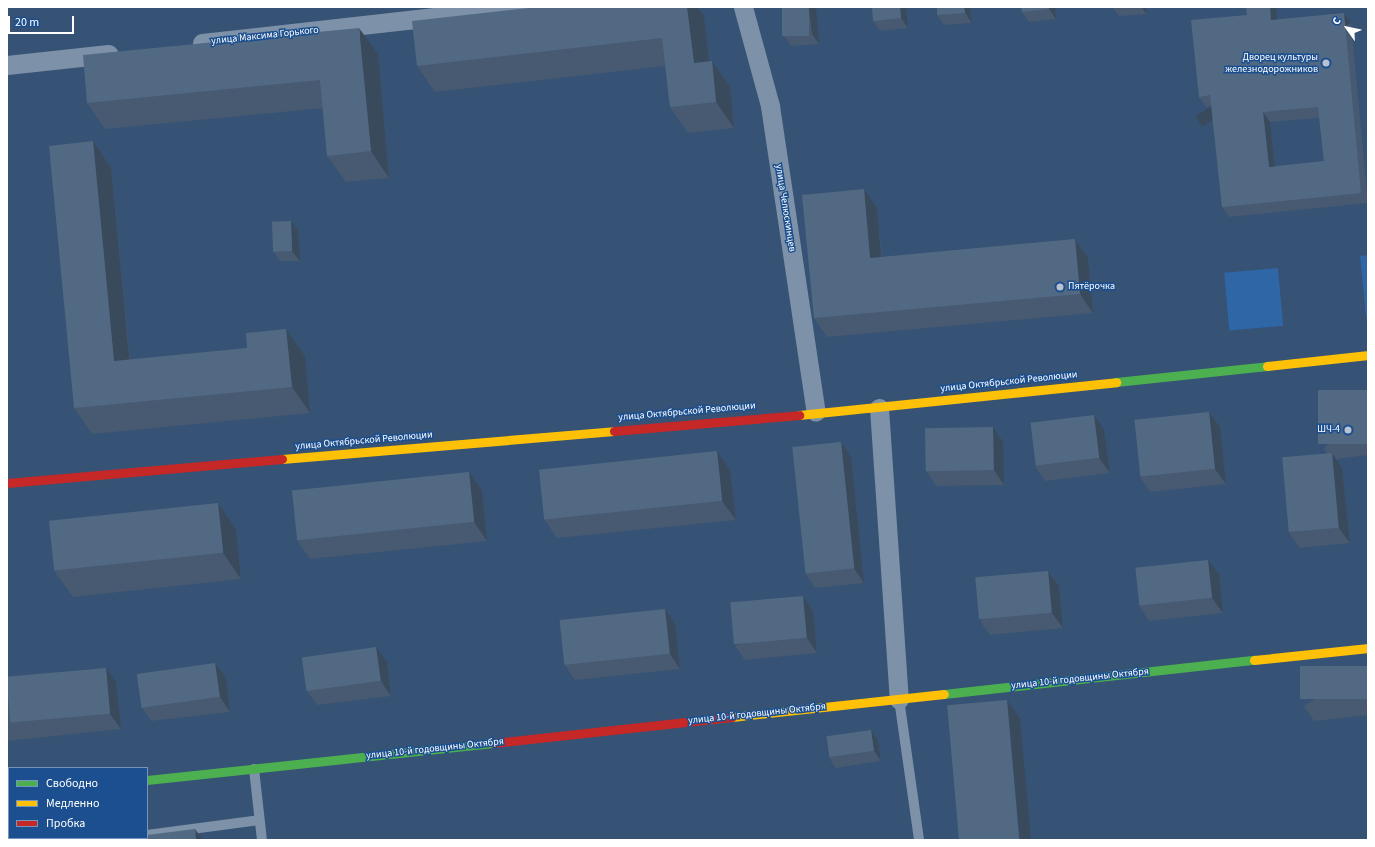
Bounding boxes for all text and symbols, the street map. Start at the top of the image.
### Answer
scale bar [10,8,76,34]
north arrow [1327,8,1367,48]
text: 20 m [15,14,39,31]
text: С [1328,14,1345,28]
street label: улица Максима Горького [211,24,319,48]
place label: Дворец культуры железнодорожников [1225,51,1318,74]
marker: Дворец культуры железнодорожников [1321,58,1331,68]
street label: улица Челюскинцев [772,163,798,253]
place label: Пятёрочка [1068,281,1115,293]
marker: Пятёрочка [1055,282,1065,292]
street label: улица Октябрьской Революции [940,369,1078,395]
street label: улица Октябрьской Революции [618,400,756,424]
place label: ШЧ-4 [1317,424,1340,436]
marker: ШЧ-4 [1343,425,1353,435]
street label: улица Октябрьской Революции [295,429,433,453]
street label: улица 10-й годовщины Октября [1011,666,1149,692]
street label: улица 10-й годовщины Октября [688,701,826,727]
street label: улица 10-й годовщины Октября [366,736,504,762]
legend [8,767,148,839]
text: Свободно [46,775,98,792]
text: Медленно [46,795,100,812]
text: Пробка [46,815,85,832]

